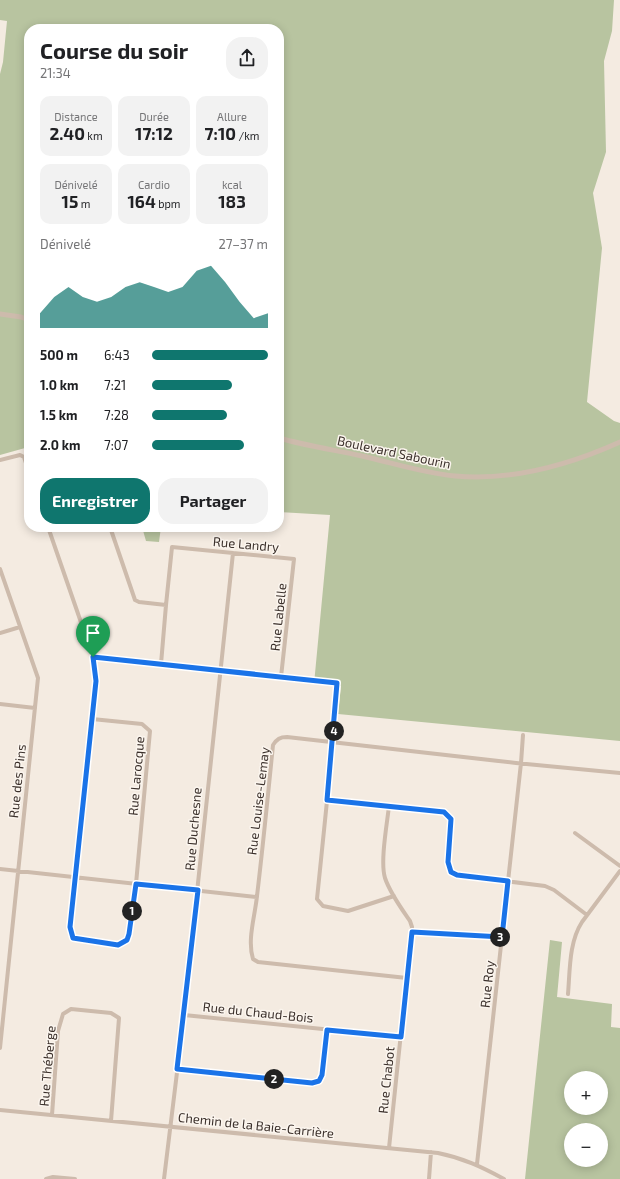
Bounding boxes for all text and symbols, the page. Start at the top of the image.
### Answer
text: Course du soir [40,37,188,63]
button: share [226,37,268,79]
text: 21:34 [40,65,71,81]
text: Distance [54,110,98,123]
text: Durée [139,110,169,123]
text: Allure [217,110,247,123]
text: 2.40 [49,123,85,143]
text: 17:12 [135,123,173,143]
text: 7:10 [205,123,236,143]
text: km [85,129,103,142]
text: /km [236,129,259,142]
text: Dénivelé [54,178,98,191]
text: Cardio [138,178,170,191]
text: kcal [222,178,242,191]
text: 15 [62,191,78,211]
text: 164 [128,191,156,211]
text: 183 [218,191,246,211]
text: m [78,197,90,210]
text: bpm [156,197,180,210]
text: Dénivelé [40,236,91,252]
text: 27–37 m [218,236,268,252]
text: 500 m [40,347,78,363]
text: 6:43 [104,347,130,363]
text: 1.0 km [40,377,79,393]
text: 7:21 [104,377,126,393]
text: 1.5 km [40,407,78,423]
text: 7:28 [104,407,129,423]
street label: Boulevard Sabourin [336,432,452,472]
text: 2.0 km [40,437,80,453]
text: 7:07 [104,437,128,453]
button: Enregistrer [40,478,150,524]
button: Partager [158,478,268,524]
street label: Rue Landry [212,533,280,555]
street label: Rue Labelle [266,582,290,652]
pin [76,616,110,657]
icon: arrive [82,622,104,644]
pin: 4 [324,721,344,741]
text: 4 [330,724,338,737]
street label: Rue Larocque [125,736,147,816]
street label: Rue des Pins [5,743,29,819]
street label: Rue Louise-Lemay [243,746,273,856]
street label: Rue Duchesne [181,787,205,871]
pin: 1 [122,901,142,921]
text: 1 [130,904,134,917]
pin: 3 [490,927,510,947]
text: 3 [497,930,503,943]
street label: Rue Roy [477,959,497,1008]
street label: Rue du Chaud-Bois [202,998,314,1026]
street label: Rue Théberge [36,1025,58,1107]
street label: Rue Chabot [375,1046,397,1114]
pin: 2 [264,1069,284,1089]
map controls [564,1071,608,1167]
button: + [564,1071,608,1115]
text: 2 [271,1072,277,1085]
street label: Chemin de la Baie-Carrière [177,1109,335,1141]
button: − [564,1123,608,1167]

